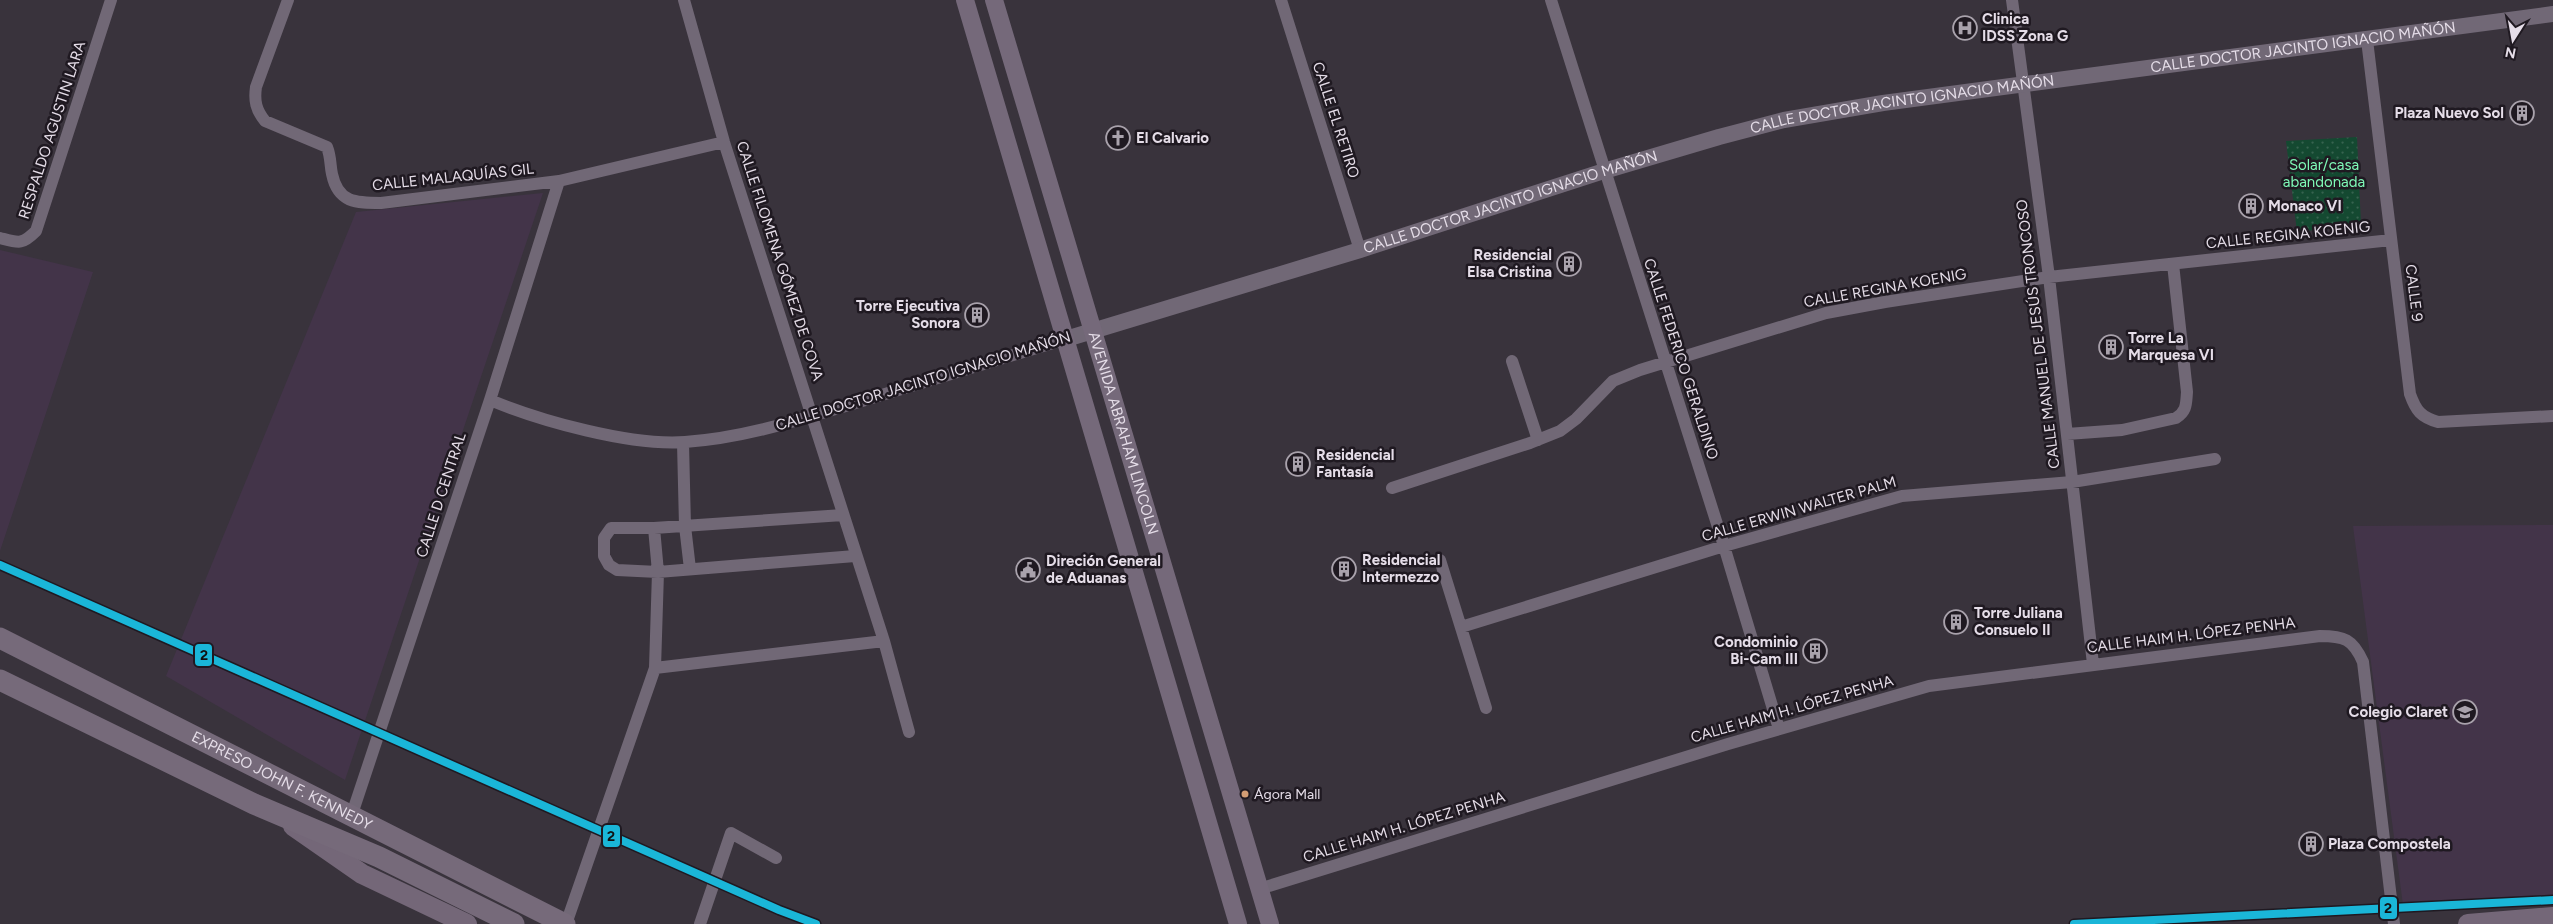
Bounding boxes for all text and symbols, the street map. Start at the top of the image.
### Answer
place label: Clinica IDSS Zona G [1982,10,2068,45]
hospital icon: Clinica IDSS Zona G [1952,15,1978,41]
north arrow [2488,15,2538,65]
street label: CALLE DOCTOR JACINTO IGNACIO MAÑÓN [2149,18,2457,76]
street label: RESPALDO AGUSTIN LARA [15,39,89,221]
text: N [2504,43,2518,62]
street label: CALLE EL RETIRO [1309,60,1363,180]
street label: CALLE DOCTOR JACINTO IGNACIO MAÑÓN [1748,71,2055,137]
building icon: Plaza Nuevo Sol [2509,100,2535,126]
place label: Plaza Nuevo Sol [2395,104,2504,122]
church icon: El Calvario [1105,125,1131,151]
place label: El Calvario [1136,129,1209,147]
street label: CALLE FILOMENA GÓMEZ DE COVA [733,139,827,383]
street label: CALLE DOCTOR JACINTO IGNACIO MAÑÓN [1361,147,1660,257]
park label: Solar/casa abandonada [2283,156,2365,191]
street label: CALLE MALAQUÍAS GIL [371,160,535,194]
building icon: Monaco VI [2238,193,2264,219]
place label: Monaco VI [2268,197,2342,215]
street label: CALLE MANUEL DE JESÚS TRONCOSO [2013,198,2063,470]
street label: CALLE REGINA KOENIG [2205,217,2371,253]
place label: Residencial Elsa Cristina [1467,246,1552,281]
building icon: Residencial Elsa Cristina [1556,251,1582,277]
street label: CALLE FEDERICO GERALDINO [1640,256,1722,462]
street label: CALLE 9 [2402,263,2426,323]
street label: CALLE REGINA KOENIG [1802,265,1968,311]
place label: Torre Ejecutiva Sonora [856,297,960,332]
building icon: Torre Ejecutiva Sonora [964,302,990,328]
street label: CALLE DOCTOR JACINTO IGNACIO MAÑÓN [773,327,1073,435]
street label: AVENIDA ABRAHAM LINCOLN [1085,329,1162,537]
place label: Torre La Marquesa VI [2128,329,2214,364]
building icon: Torre La Marquesa VI [2098,334,2124,360]
street label: CALLE D CENTRAL [412,430,470,560]
place label: Residencial Fantasía [1316,446,1394,481]
building icon: Residencial Fantasía [1285,451,1311,477]
street label: CALLE ERWIN WALTER PALM [1700,473,1898,545]
place label: Residencial Intermezzo [1362,551,1440,586]
place label: Direción General de Aduanas [1046,552,1161,587]
building icon: Residencial Intermezzo [1331,556,1357,582]
public building icon: Direción General de Aduanas [1015,557,1041,583]
place label: Torre Juliana Consuelo II [1974,604,2063,639]
building icon: Torre Juliana Consuelo II [1943,609,1969,635]
street label: CALLE HAIM H. LÓPEZ PENHA [2086,613,2296,657]
place label: Condominio Bi-Cam III [1714,633,1798,668]
building icon: Condominio Bi-Cam III [1802,638,1828,664]
line badge: 2 [194,643,213,667]
text: 2 [200,647,208,664]
street label: CALLE HAIM H. LÓPEZ PENHA [1689,671,1895,747]
school or university icon: Colegio Claret [2452,699,2478,725]
place label: Colegio Claret [2349,703,2448,721]
street label: EXPRESO JOHN F. KENNEDY [189,728,375,834]
place label: Ágora Mall [1254,786,1320,803]
street label: CALLE HAIM H. LÓPEZ PENHA [1301,788,1507,866]
marker: Ágora Mall [1240,789,1250,799]
line badge: 2 [602,824,621,848]
text: 2 [607,828,615,845]
building icon: Plaza Compostela [2298,831,2324,857]
place label: Plaza Compostela [2328,835,2451,853]
line badge: 2 [2379,896,2398,920]
text: 2 [2384,900,2392,917]

